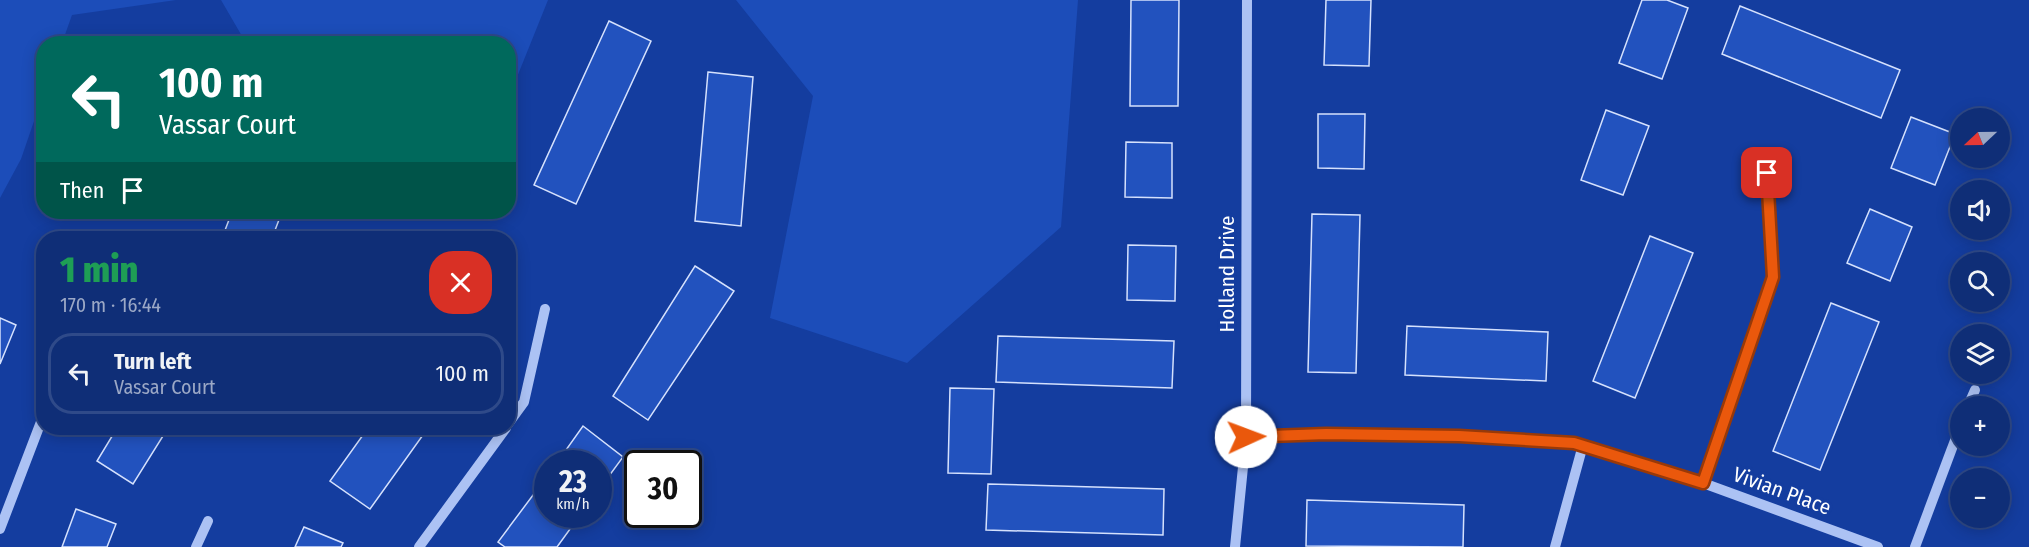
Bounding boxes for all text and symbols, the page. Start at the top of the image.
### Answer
text: 100 m [159,58,263,108]
icon: left [60,60,138,138]
north arrow [1950,108,2010,168]
map controls [1950,108,2010,528]
text: Vassar Court [159,109,296,141]
pin [1741,147,1792,198]
icon: arrive [1750,156,1783,189]
icon: arrive [116,174,149,207]
text: Then [60,177,104,204]
button: sound [1950,180,2010,240]
street label: Holland Drive [1214,216,1240,332]
text: 1 min [60,248,138,292]
button: close [429,251,492,314]
button: search [1950,252,2010,312]
text: 170 m · 16:44 [60,293,161,317]
button: layers [1950,324,2010,384]
text: Turn left [114,348,192,375]
icon: left [63,357,96,390]
text: 100 m [435,360,489,387]
text: Vassar Court [114,375,216,399]
button: + [1950,396,2010,456]
position arrow [1214,405,1278,469]
speed limit sign: 30 [624,450,702,528]
street label: Vivian Place [1729,461,1835,521]
text: 23 [559,464,587,500]
button: − [1950,468,2010,528]
text: km/h [556,495,590,513]

